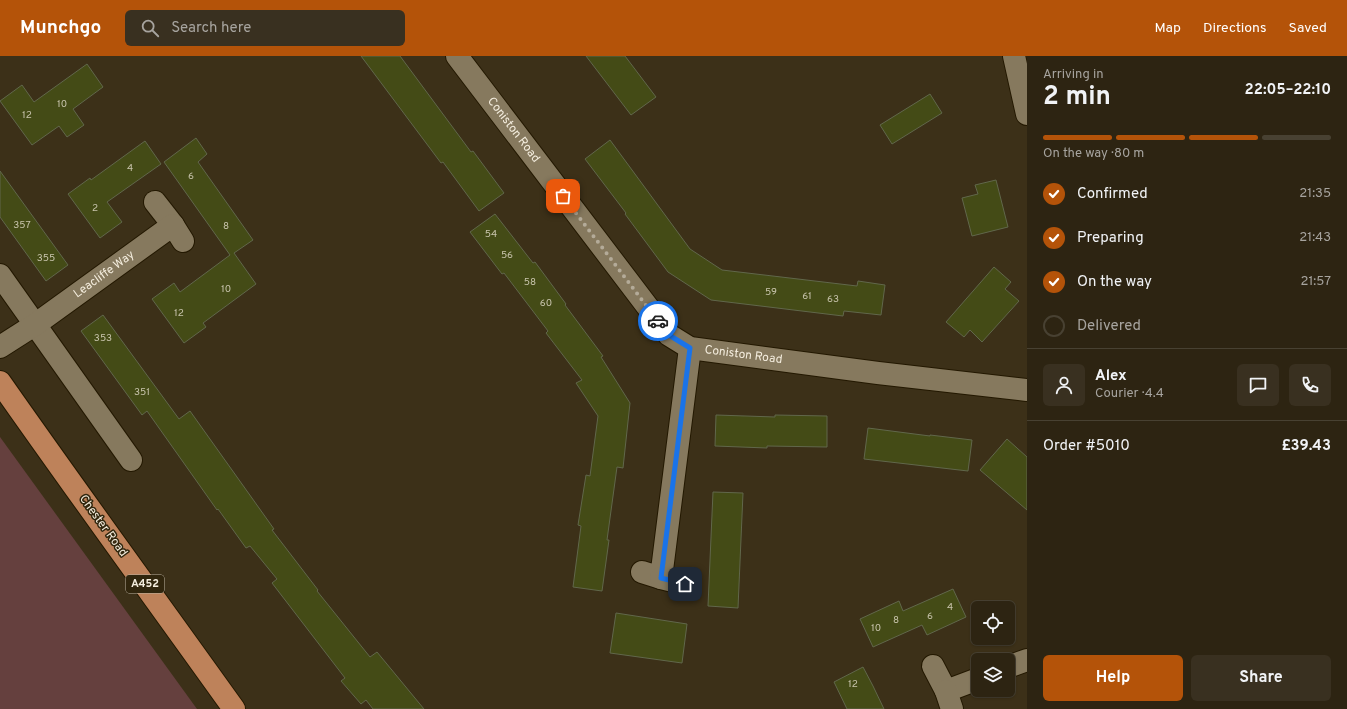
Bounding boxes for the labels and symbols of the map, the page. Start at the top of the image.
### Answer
street label: Coniston Road [483,94,543,166]
house number: 10 [57,98,67,111]
house number: 12 [22,109,32,122]
house number: 4 [127,162,133,175]
house number: 6 [188,170,194,183]
pin [546,179,580,213]
house number: 2 [92,202,98,215]
house number: 357 [13,219,31,232]
house number: 8 [223,220,229,233]
house number: 54 [485,228,497,241]
street label: Leacliffe Way [71,247,138,302]
house number: 56 [501,249,513,262]
house number: 355 [37,252,55,265]
house number: 58 [524,276,536,289]
house number: 10 [221,283,231,296]
house number: 59 [765,286,777,299]
house number: 61 [802,290,812,303]
house number: 63 [827,293,839,306]
house number: 60 [540,297,552,310]
courier [638,301,678,341]
house number: 12 [174,307,184,320]
house number: 353 [94,332,112,345]
street label: Coniston Road [704,342,783,368]
house number: 351 [134,386,150,399]
street label: Chester Road [75,492,131,560]
pin [668,567,702,601]
road number: A452 [126,575,164,593]
house number: 4 [947,601,953,614]
house number: 6 [927,610,933,623]
house number: 8 [893,614,899,627]
house number: 10 [871,622,881,635]
house number: 12 [848,678,858,691]

